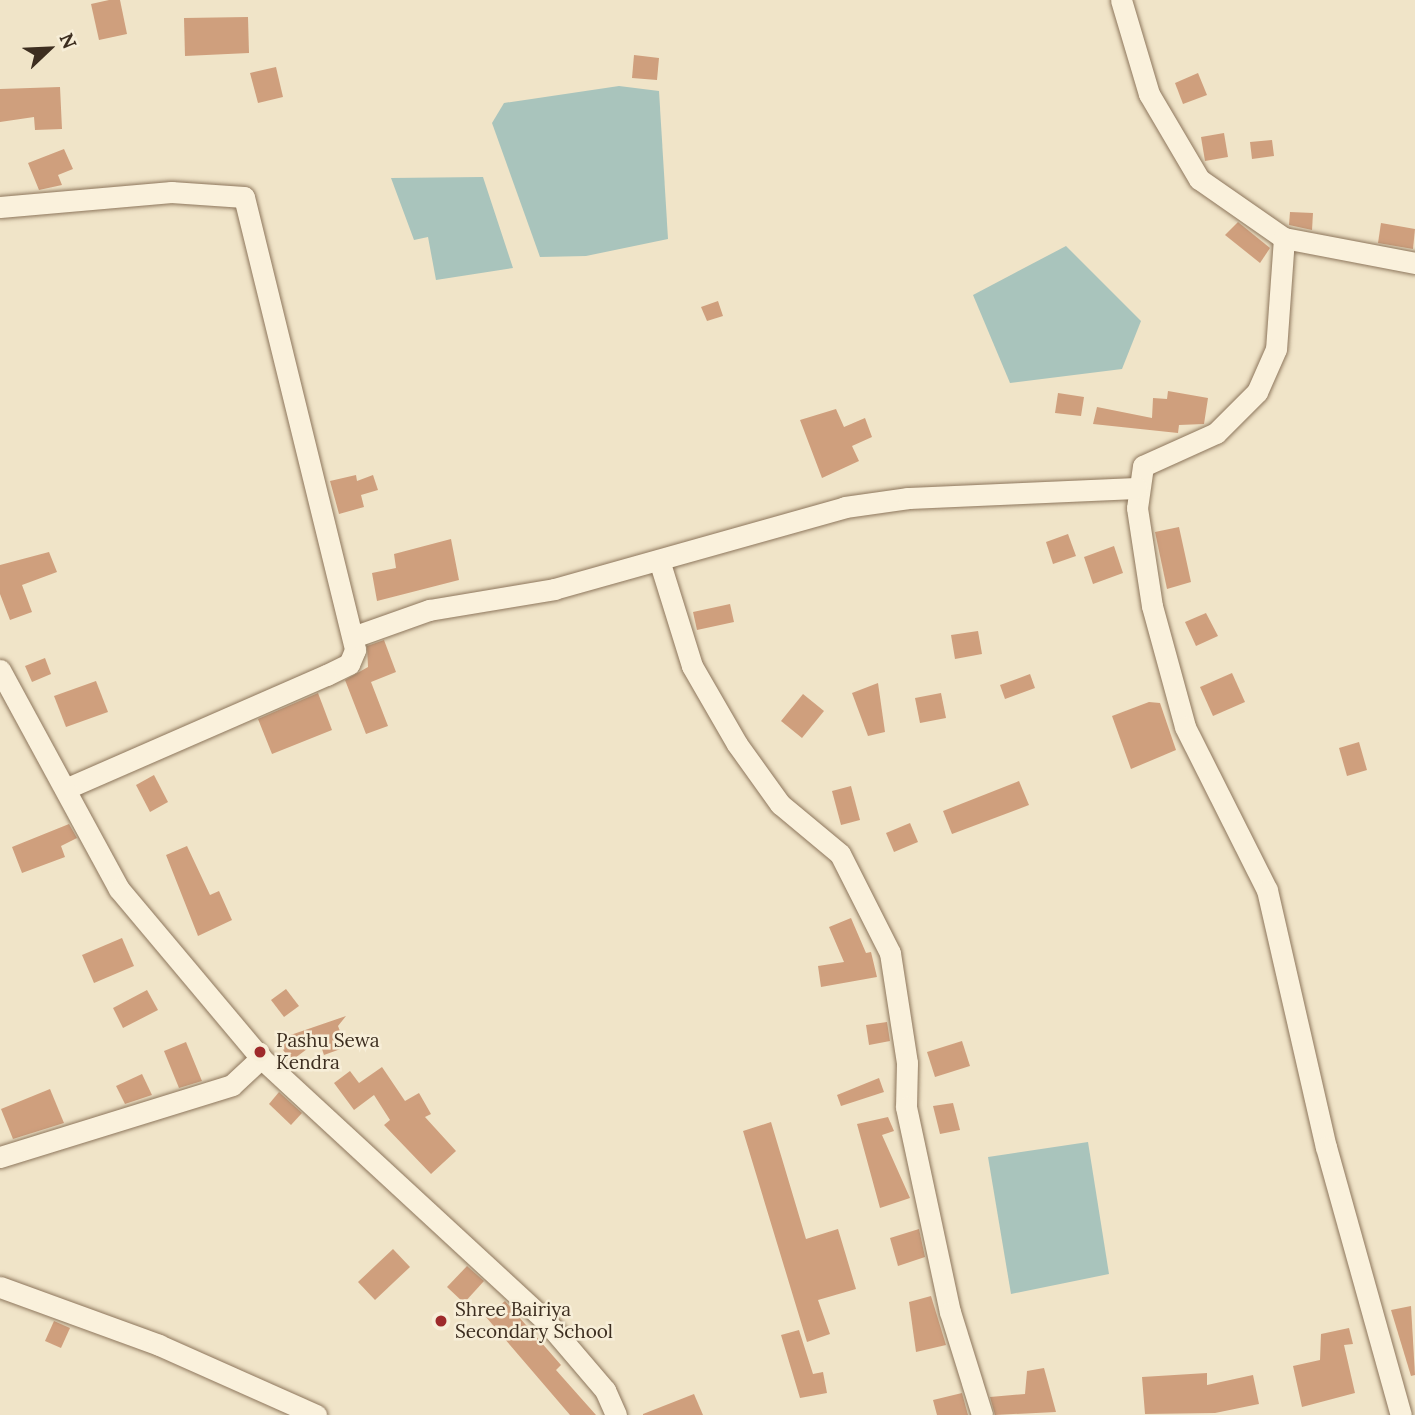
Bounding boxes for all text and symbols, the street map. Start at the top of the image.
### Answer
north arrow [14,14,84,84]
text: N [54,29,82,52]
place label: Pashu Sewa Kendra [276,1030,380,1074]
marker: Pashu Sewa Kendra [250,1042,270,1062]
place label: Shree Bairiya Secondary School [455,1299,613,1343]
marker: Shree Bairiya Secondary School [433,1313,449,1329]

